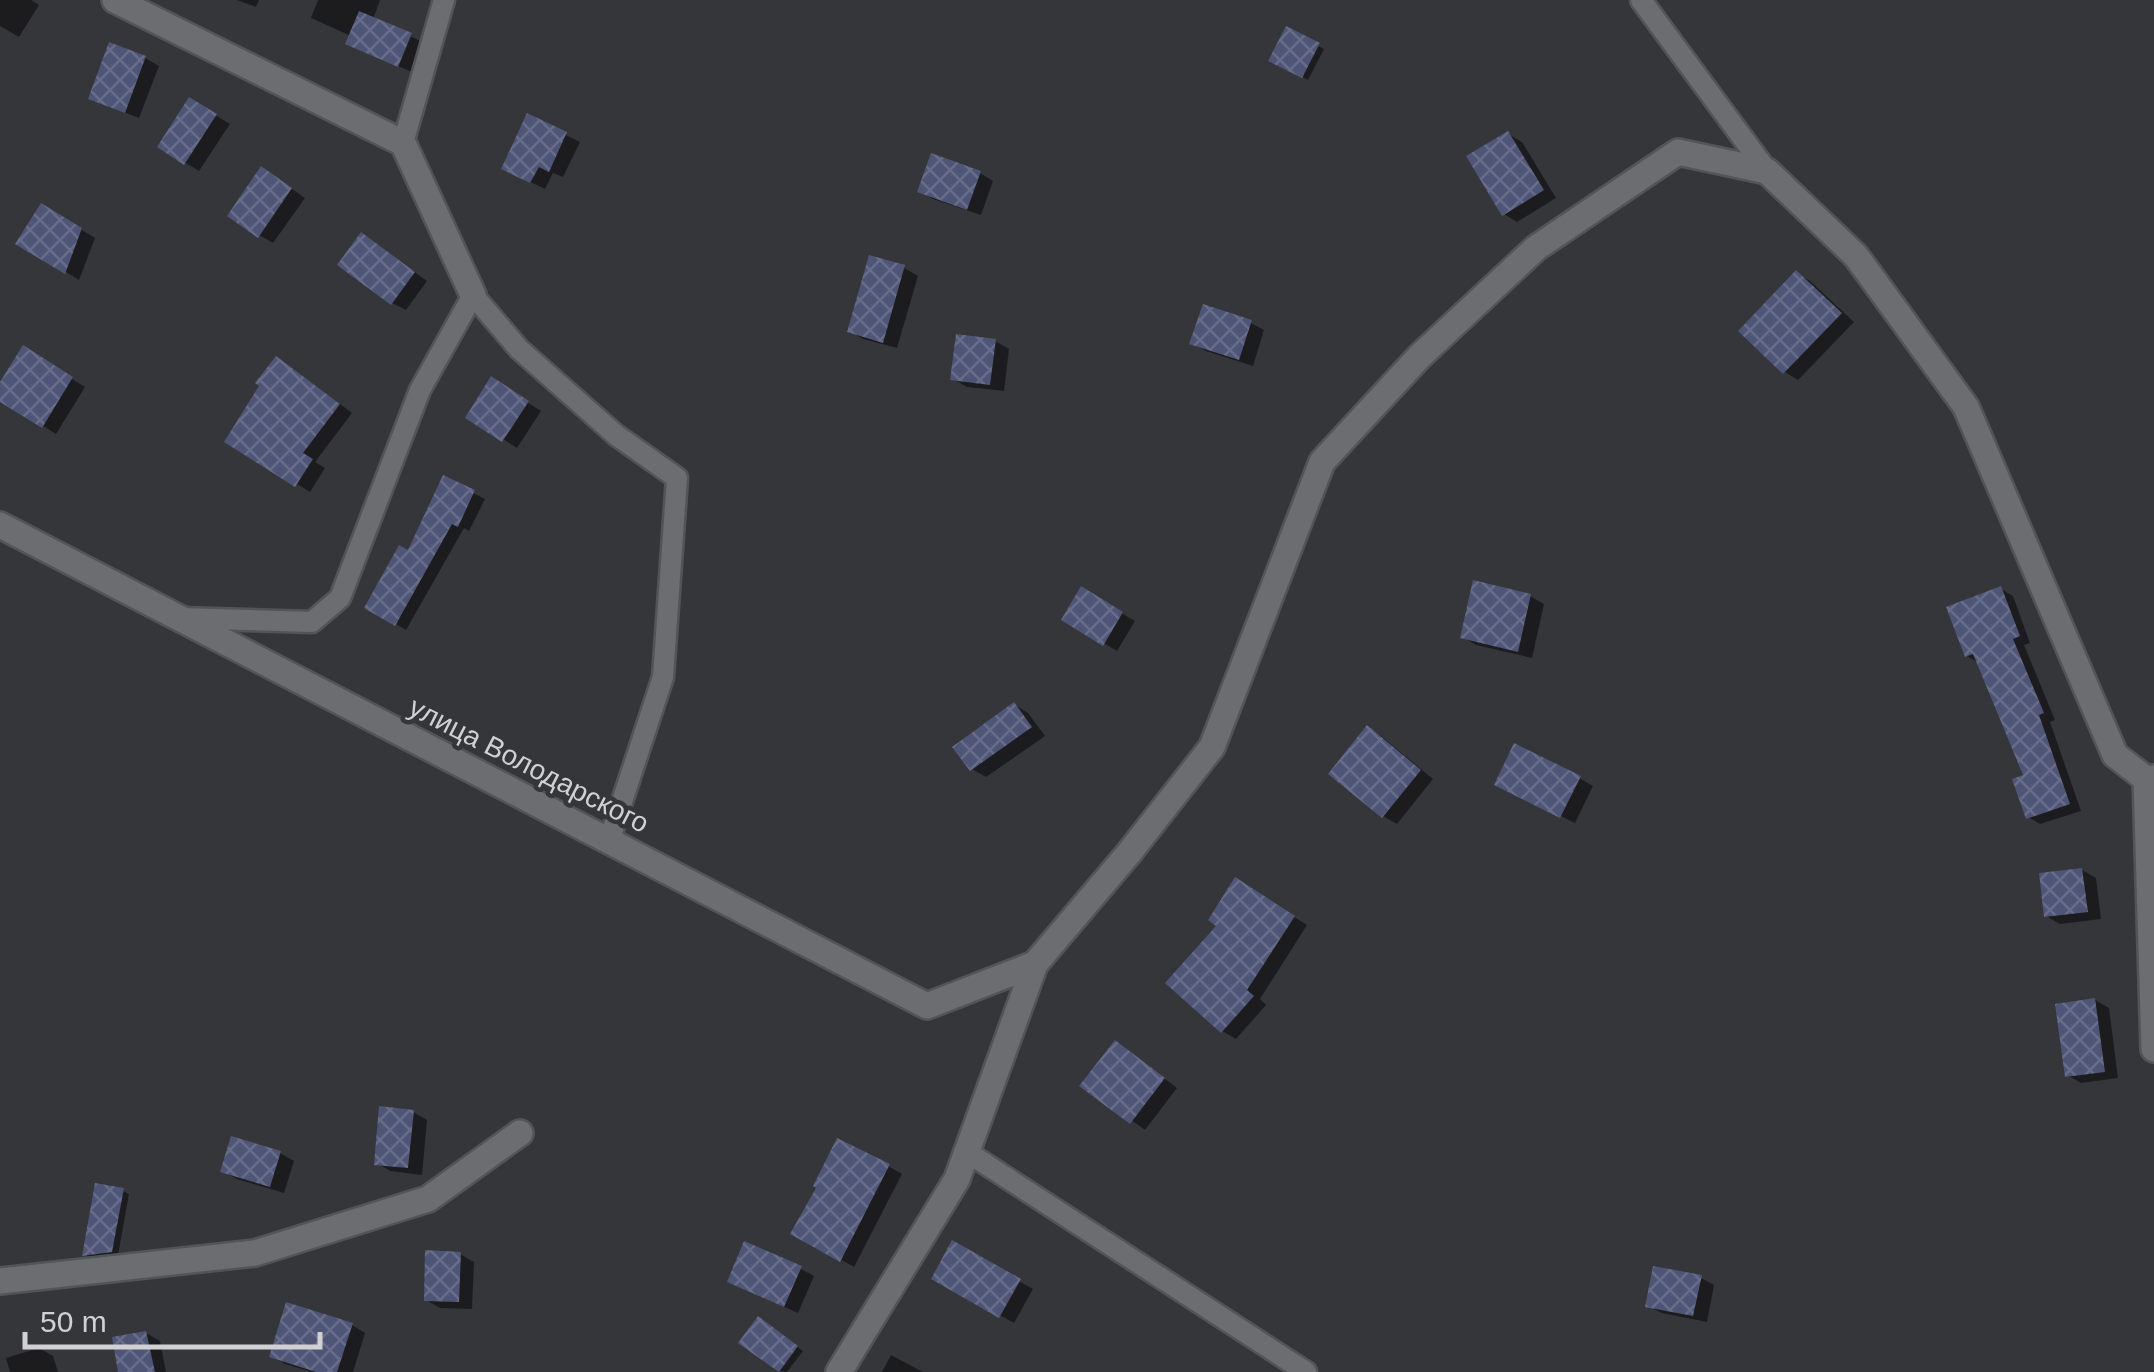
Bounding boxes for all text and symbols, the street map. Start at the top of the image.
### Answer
street label: улица Володарского [404,691,654,839]
scale bar [25,1287,320,1349]
text: 50 m [40,1305,107,1338]

